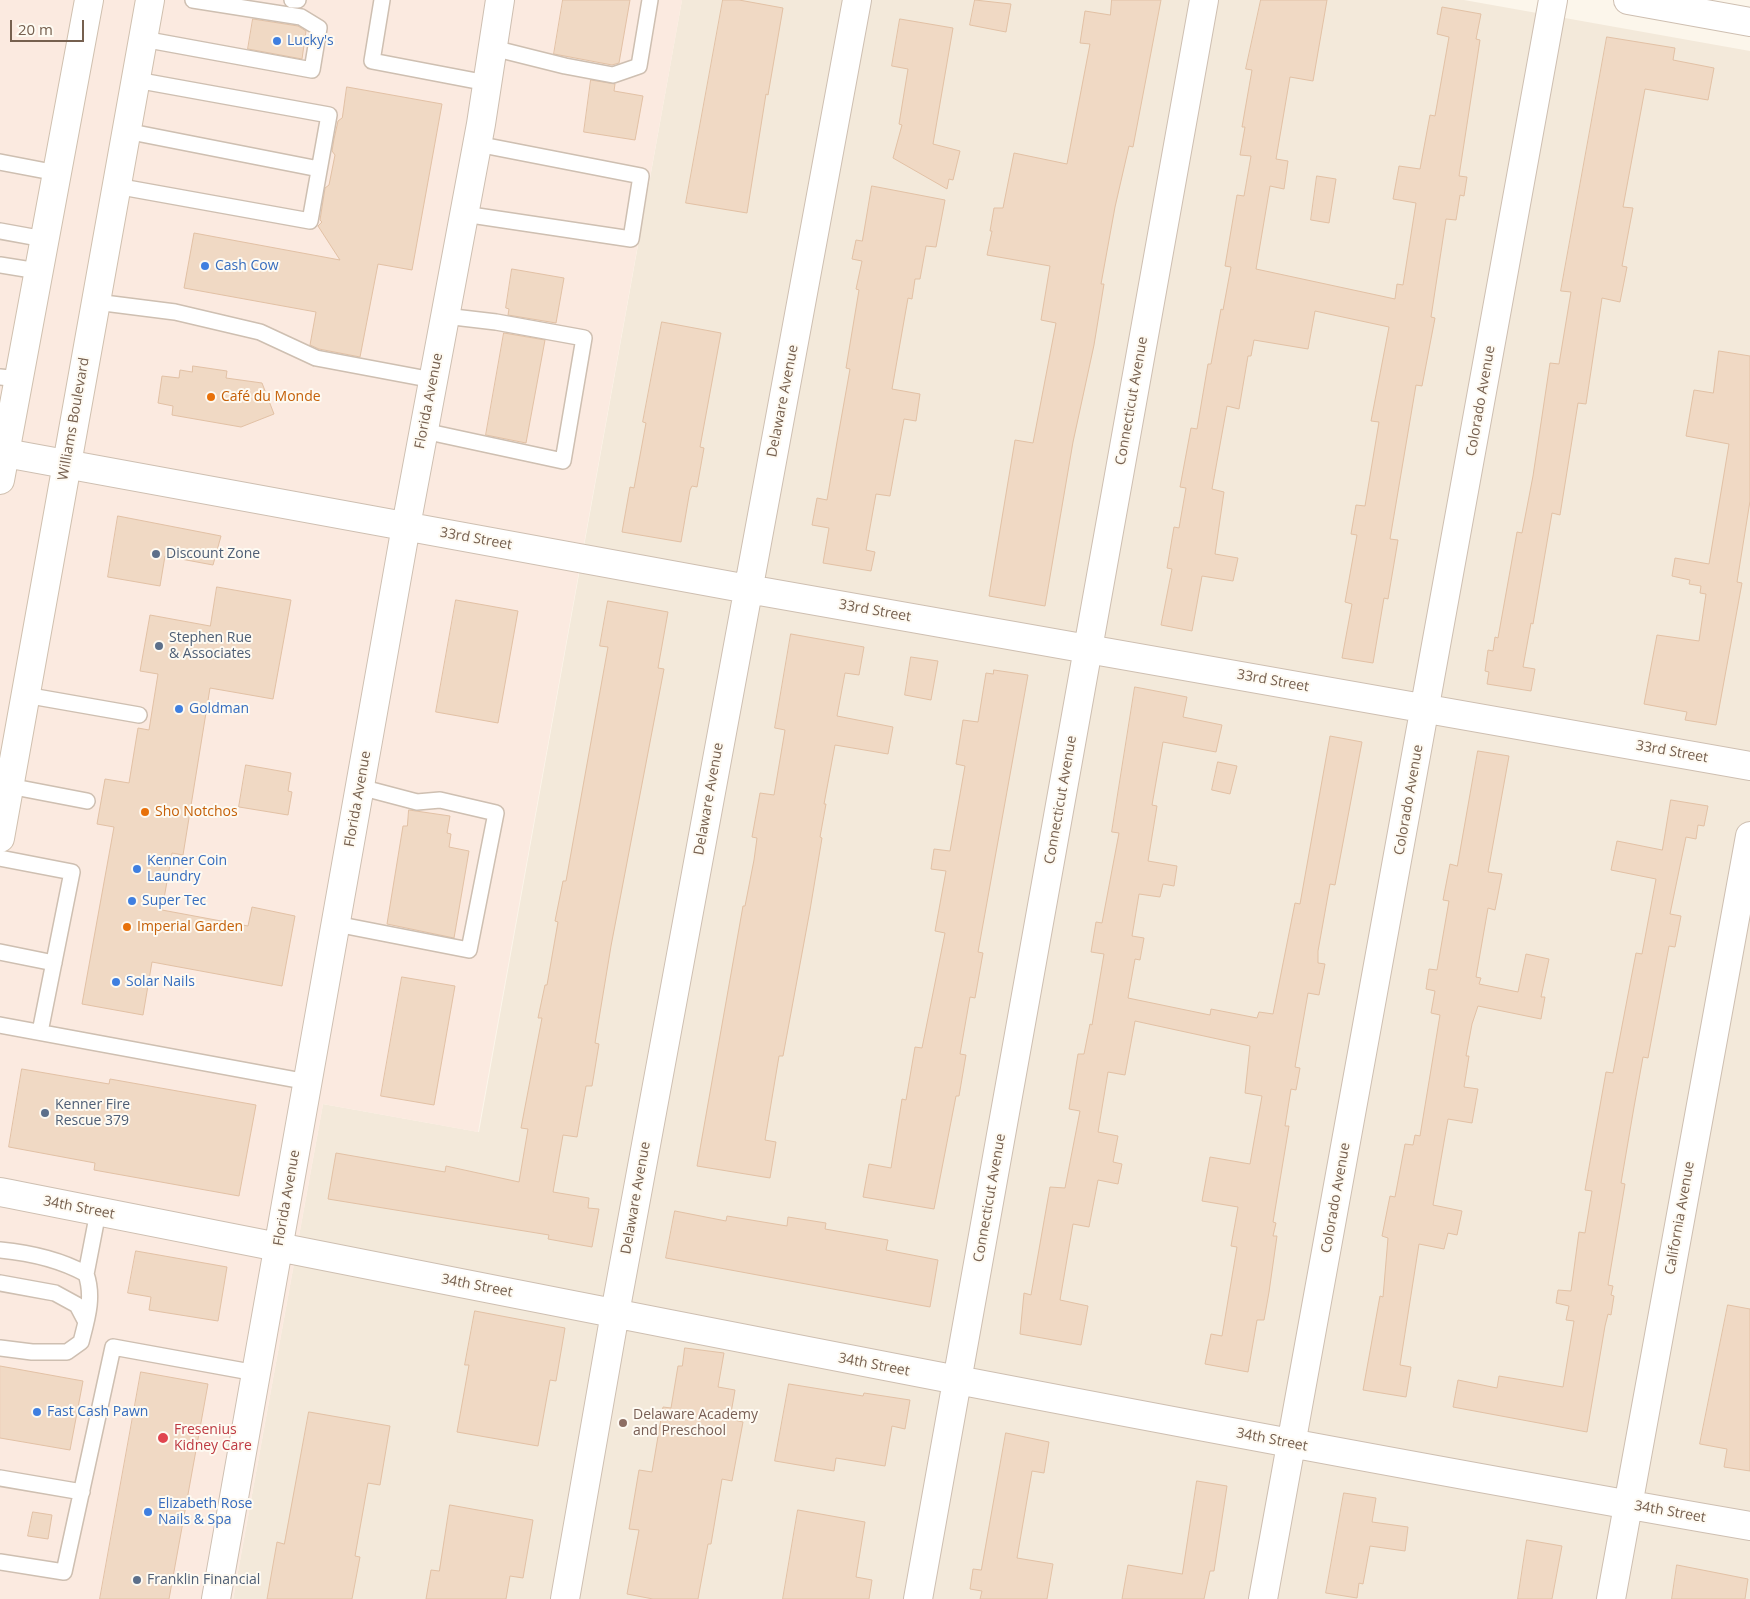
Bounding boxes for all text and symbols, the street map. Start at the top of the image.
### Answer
scale bar [12,10,86,42]
text: 20 m [18,19,53,39]
place label: Lucky's [287,33,334,49]
marker: Lucky's [271,35,283,47]
place label: Cash Cow [215,258,279,274]
marker: Cash Cow [199,260,211,272]
street label: Connecticut Avenue [1112,335,1152,467]
street label: Delaware Avenue [764,343,802,459]
street label: Colorado Avenue [1463,344,1499,458]
street label: Florida Avenue [411,352,447,450]
street label: Williams Boulevard [55,356,93,482]
place label: Café du Monde [221,389,321,405]
marker: Café du Monde [205,391,217,403]
street label: 33rd Street [439,524,513,554]
place label: Discount Zone [166,546,260,562]
marker: Discount Zone [150,548,162,560]
street label: 33rd Street [838,596,912,626]
place label: Stephen Rue & Associates [169,630,252,662]
marker: Stephen Rue & Associates [153,640,165,652]
street label: 33rd Street [1236,666,1310,696]
place label: Goldman [189,701,249,717]
marker: Goldman [173,703,185,715]
street label: Connecticut Avenue [1041,734,1081,866]
street label: 33rd Street [1635,737,1709,767]
street label: Delaware Avenue [691,741,727,857]
street label: Colorado Avenue [1391,743,1427,857]
street label: Florida Avenue [341,750,375,848]
place label: Sho Notchos [155,804,238,820]
marker: Sho Notchos [139,806,151,818]
place label: Kenner Coin Laundry [147,853,227,886]
marker: Kenner Coin Laundry [131,863,143,875]
place label: Super Tec [142,893,206,909]
marker: Super Tec [126,895,138,907]
place label: Imperial Garden [137,919,243,935]
marker: Imperial Garden [121,921,133,933]
place label: Solar Nails [126,974,195,990]
marker: Solar Nails [110,976,122,988]
place label: Kenner Fire Rescue 379 [55,1097,130,1130]
marker: Kenner Fire Rescue 379 [39,1107,51,1119]
street label: Connecticut Avenue [970,1132,1010,1264]
street label: Delaware Avenue [618,1140,654,1256]
street label: Colorado Avenue [1318,1141,1354,1255]
street label: Florida Avenue [270,1149,304,1247]
street label: California Avenue [1662,1160,1698,1276]
street label: 34th Street [42,1193,116,1223]
street label: 34th Street [440,1271,514,1301]
street label: 34th Street [837,1350,911,1380]
place label: Fast Cash Pawn [47,1404,148,1420]
marker: Fast Cash Pawn [31,1406,43,1418]
place label: Delaware Academy and Preschool [633,1407,758,1440]
marker: Delaware Academy and Preschool [617,1417,629,1429]
place label: Fresenius Kidney Care [174,1422,252,1454]
street label: 34th Street [1235,1425,1309,1455]
marker: Fresenius Kidney Care [156,1431,170,1445]
place label: Elizabeth Rose Nails & Spa [158,1496,252,1528]
street label: 34th Street [1633,1497,1707,1527]
marker: Elizabeth Rose Nails & Spa [142,1506,154,1518]
place label: Franklin Financial [147,1572,260,1588]
marker: Franklin Financial [131,1574,143,1586]

